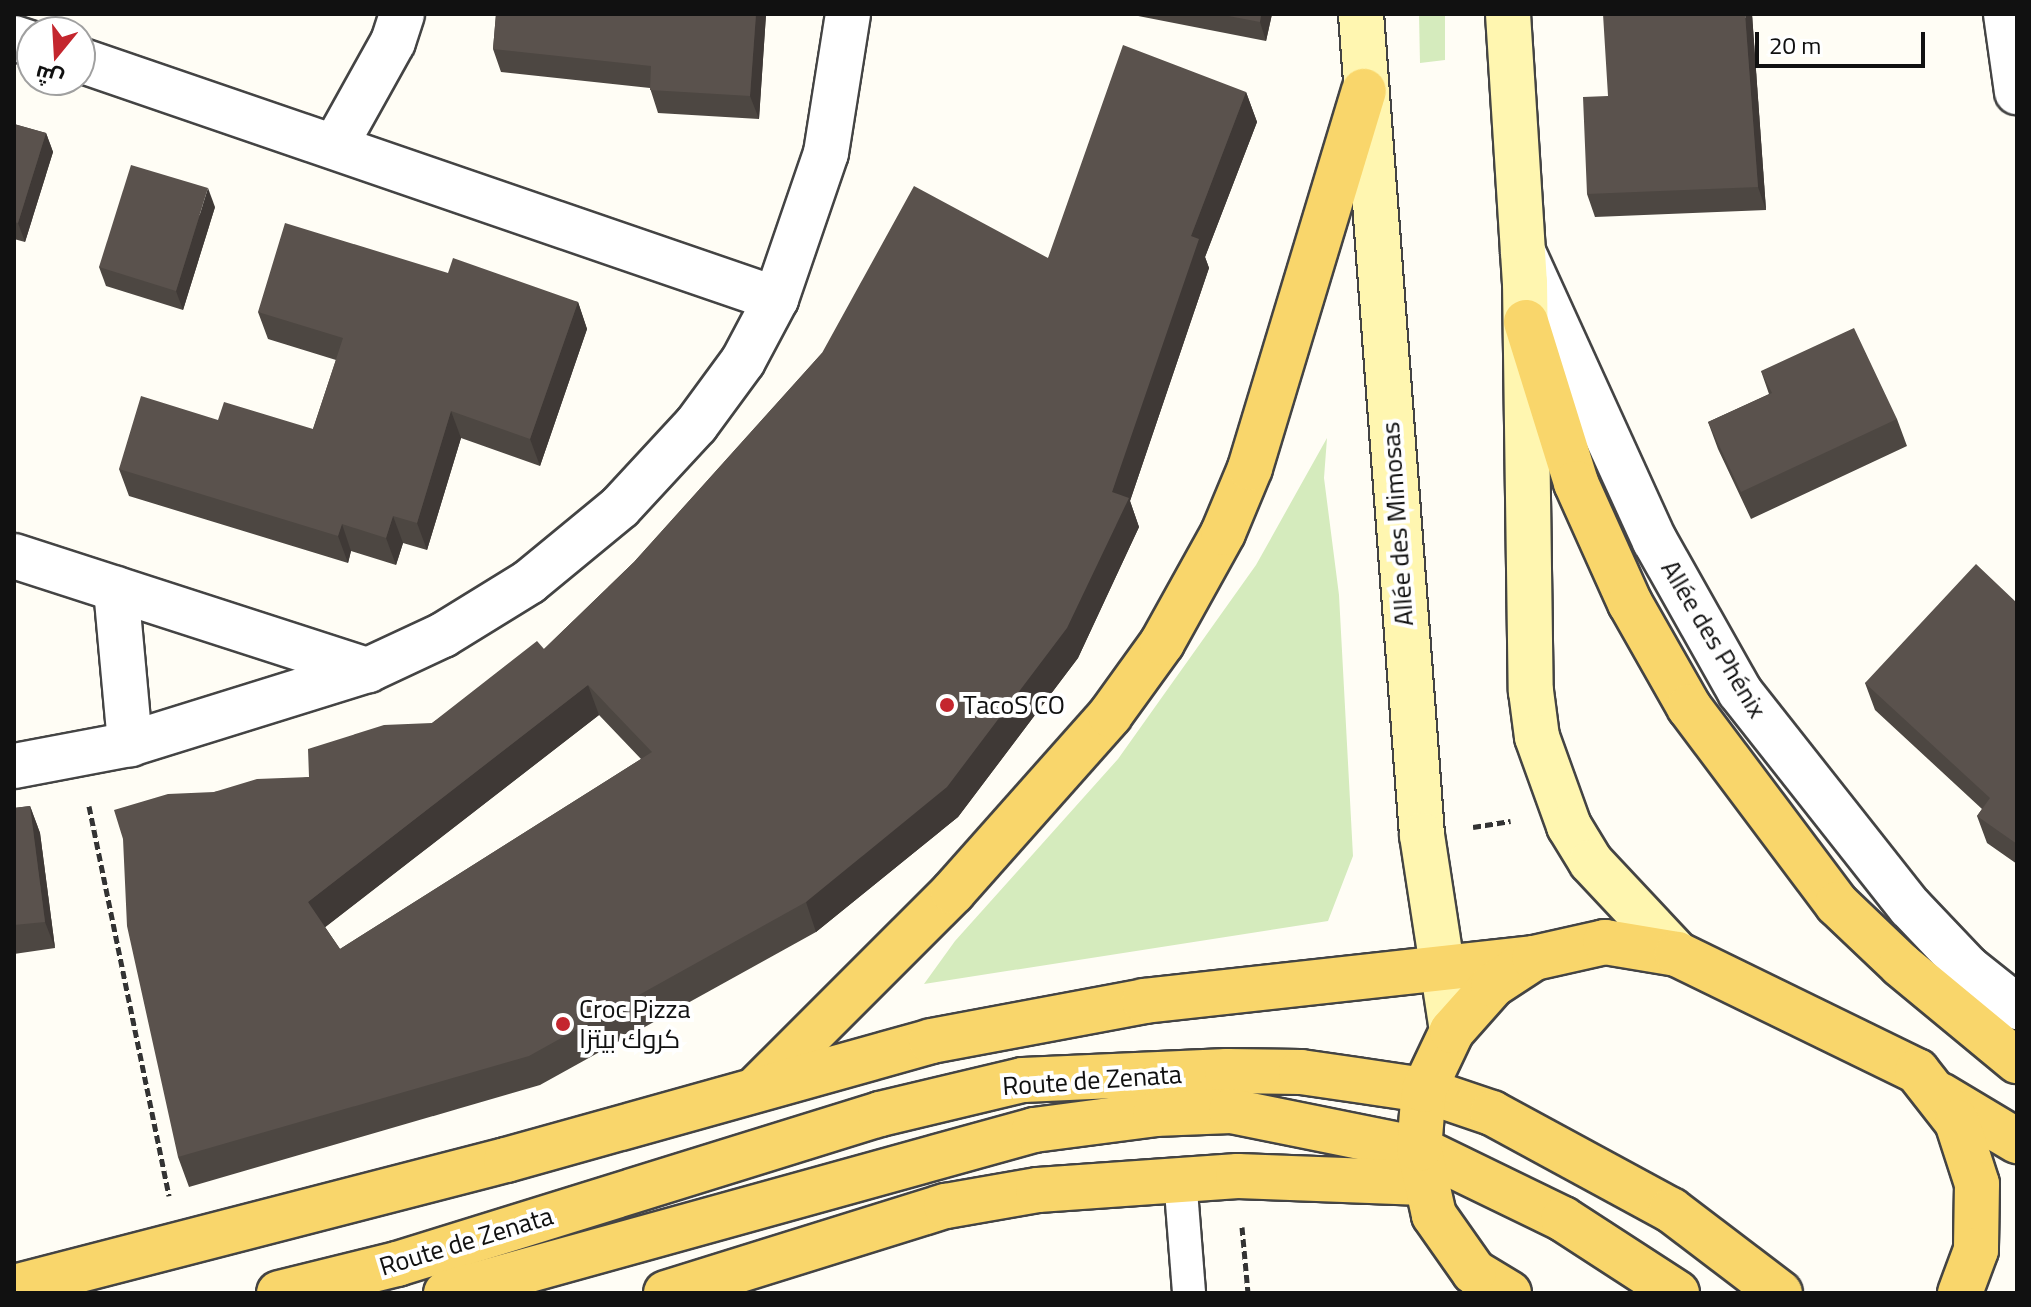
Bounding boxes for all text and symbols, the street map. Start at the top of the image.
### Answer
north arrow [16,16,96,96]
scale bar [1759,16,1929,66]
text: 20 m [1769,23,1821,68]
text: ش [29,53,69,101]
street label: Allée des Mimosas [1374,421,1420,627]
street label: Allée des Phénix [1655,555,1773,723]
place label: TacoS CO [963,689,1065,721]
marker: TacoS CO [938,696,956,714]
place label: Croc Pizza كروك بيتزا [579,993,690,1054]
marker: Croc Pizza كروك بيتزا [554,1015,572,1033]
street label: Route de Zenata [1001,1058,1183,1102]
street label: Route de Zenata [375,1200,557,1282]

